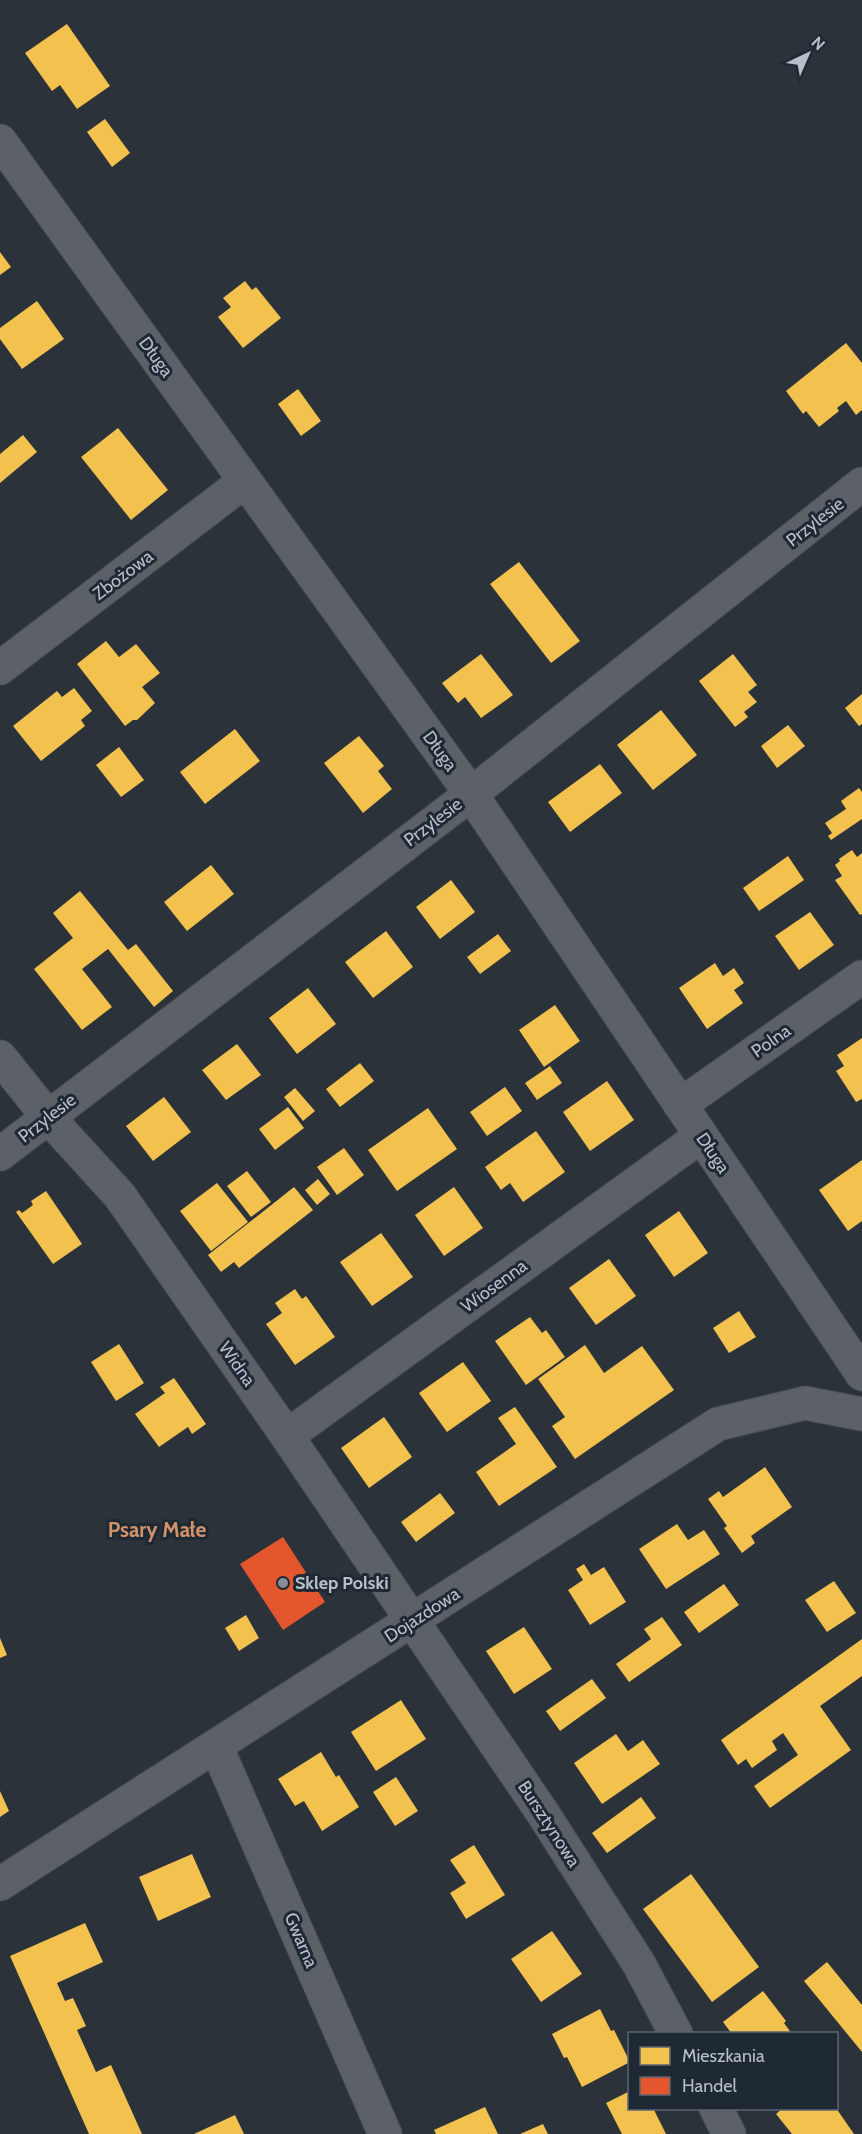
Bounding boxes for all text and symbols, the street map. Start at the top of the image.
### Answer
north arrow [778,24,838,84]
text: N [807,33,829,54]
street label: Długa [134,333,178,382]
street label: Przylesie [782,493,848,551]
street label: Zbożowa [89,545,158,605]
street label: Długa [418,727,462,776]
street label: Przylesie [400,793,466,851]
street label: Polna [747,1019,795,1062]
street label: Przylesie [14,1089,80,1147]
street label: Długa [691,1128,735,1178]
street label: Wiosenna [457,1255,532,1317]
street label: Widna [214,1337,260,1391]
district label: Psary Małe [108,1517,207,1542]
place label: Sklep Polski [295,1572,389,1594]
marker: Sklep Polski [276,1576,290,1590]
street label: Dojazdowa [380,1582,464,1647]
street label: Bursztynowa [513,1777,585,1872]
street label: Gwarna [280,1909,323,1971]
legend [628,2032,838,2110]
text: Mieszkania [682,2045,765,2067]
text: Handel [682,2075,737,2097]

